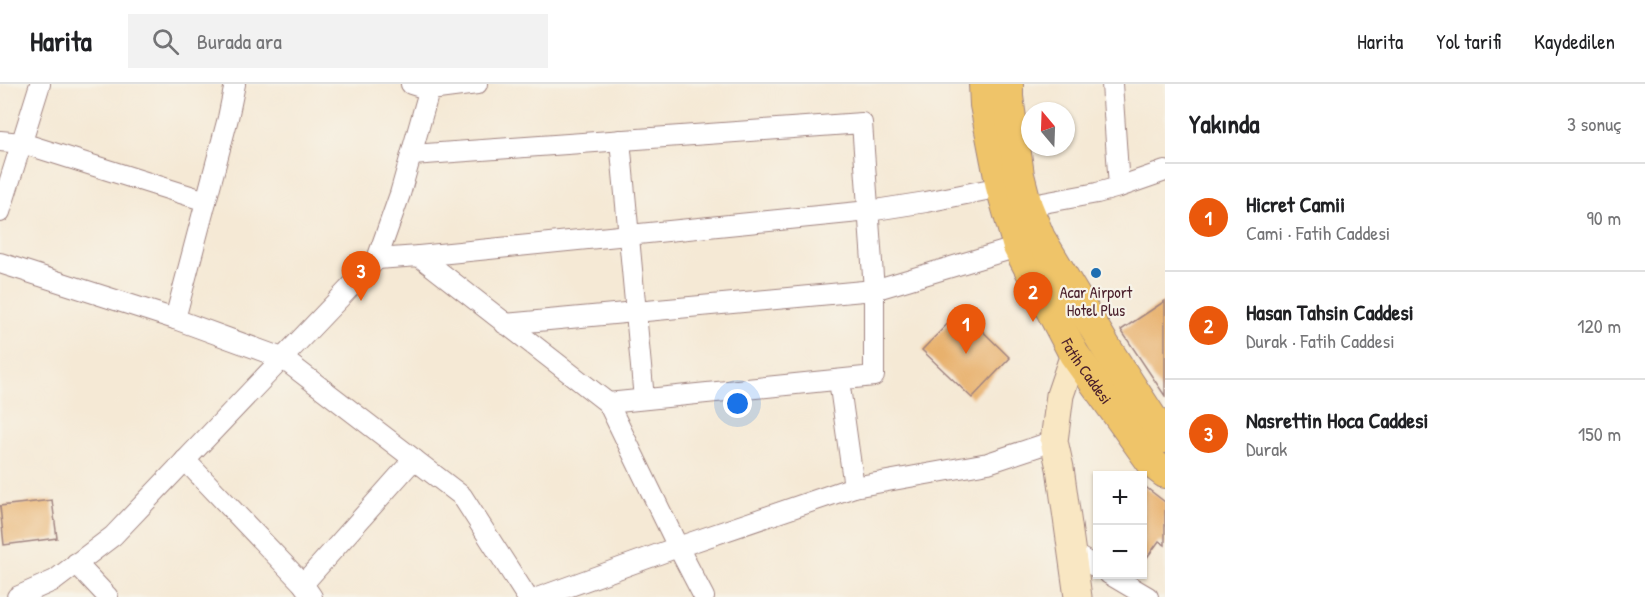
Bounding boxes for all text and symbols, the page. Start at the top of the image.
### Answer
search box [128,14,548,68]
text: Harita [30,22,92,60]
icon: search [149,25,182,58]
text: Burada ara [197,26,282,56]
text: Harita [1357,27,1403,56]
text: Yol tarifi [1436,27,1501,56]
text: Kaydedilen [1534,27,1615,56]
north arrow [1021,102,1075,156]
text: Yakında [1189,106,1259,141]
text: 3 sonuç [1567,110,1621,137]
text: Hicret Camii [1246,189,1345,219]
text: 1 [1205,204,1212,231]
text: 90 m [1587,204,1621,231]
text: Cami · Fatih Caddesi [1246,219,1390,246]
pin: 3 [342,252,380,301]
marker: Acar Airport Hotel Plus [1089,266,1103,280]
pin: 2 [1014,272,1052,322]
place label: Acar Airport Hotel Plus [1060,281,1133,321]
text: Hasan Tahsin Caddesi [1246,297,1414,327]
pin: 1 [946,304,986,354]
text: 2 [1204,312,1213,339]
text: 120 m [1577,312,1621,339]
text: Durak · Fatih Caddesi [1246,327,1395,354]
street label: Fatih Caddesi [1056,333,1117,408]
your location [723,389,752,418]
text: Nasrettin Hoca Caddesi [1246,405,1428,435]
text: 3 [1204,420,1213,447]
text: 150 m [1578,420,1621,447]
text: Durak [1246,435,1287,462]
map controls [1093,471,1147,579]
button: + [1093,471,1147,525]
button: − [1093,525,1147,579]

